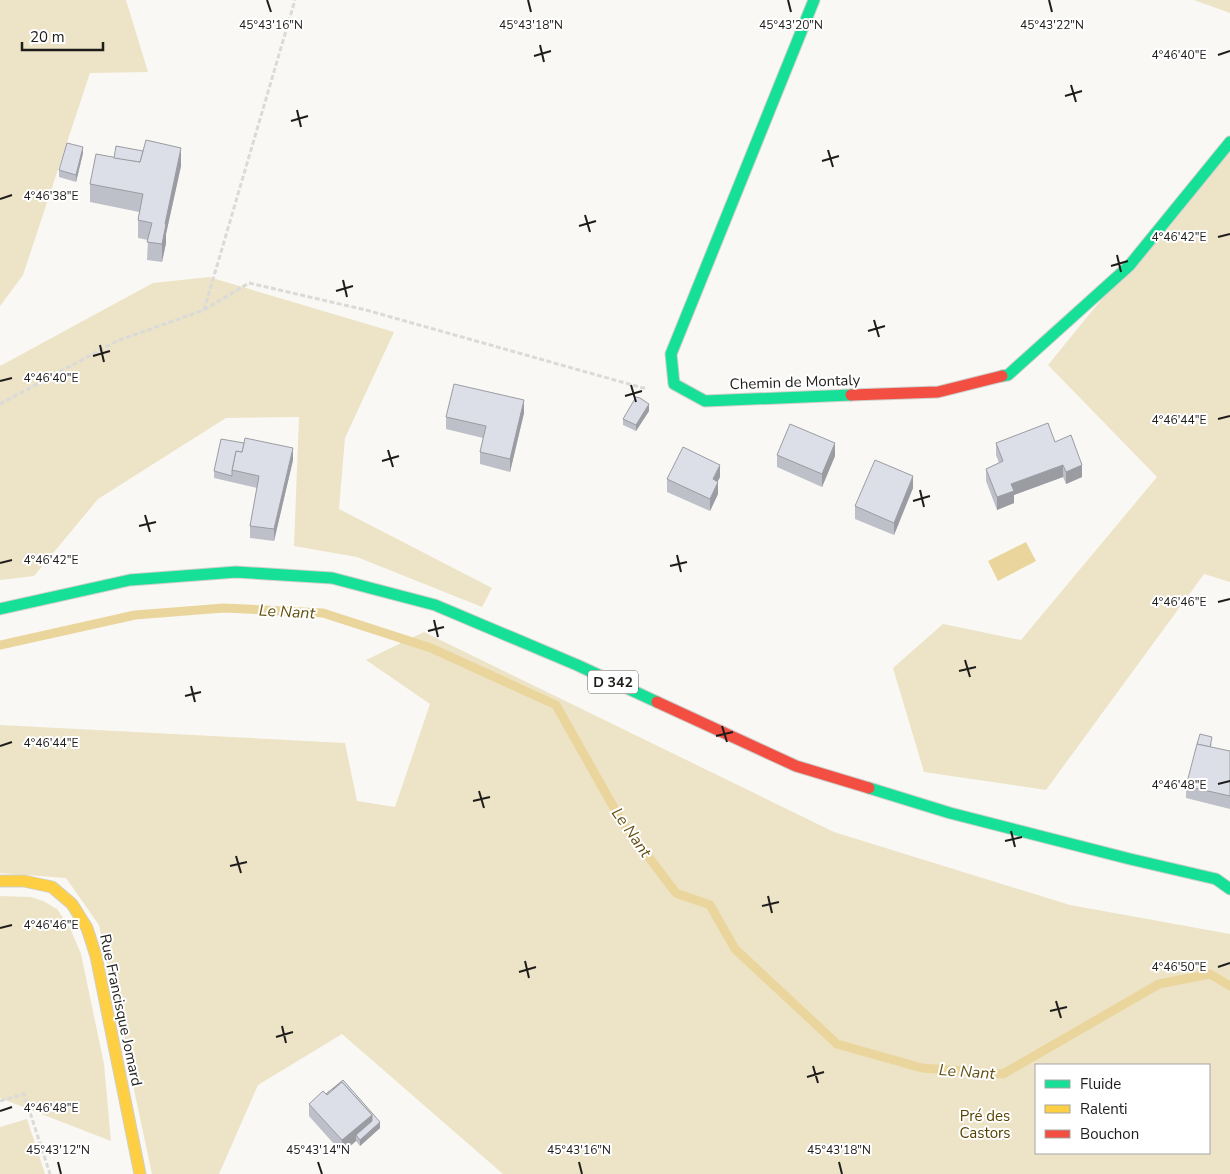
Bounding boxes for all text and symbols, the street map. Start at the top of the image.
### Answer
text: 45°43'16"N [239,17,303,33]
text: 45°43'18"N [499,17,563,33]
text: 45°43'20"N [759,17,823,33]
text: 45°43'22"N [1020,17,1084,33]
scale bar [22,20,104,52]
text: 20 m [30,27,65,47]
text: 4°46'40"E [1152,47,1206,63]
text: 4°46'38"E [24,188,78,204]
text: 4°46'42"E [1152,229,1206,245]
text: 4°46'40"E [24,370,78,386]
street label: Chemin de Montaly [729,370,861,394]
text: 4°46'44"E [1152,412,1206,428]
text: 4°46'42"E [24,552,78,568]
text: 4°46'46"E [1152,594,1206,610]
water label: Le Nant [258,600,316,624]
road number: D 342 [588,670,638,694]
text: 4°46'44"E [24,735,78,751]
text: 4°46'48"E [1152,777,1206,793]
water label: Le Nant [606,803,657,862]
text: 4°46'46"E [24,917,78,933]
street label: Rue Francisque Jomard [95,932,147,1088]
text: 4°46'50"E [1152,959,1206,975]
water label: Le Nant [938,1059,996,1085]
legend [1035,1064,1210,1154]
text: Fluide [1080,1074,1121,1094]
text: Ralenti [1080,1099,1128,1119]
text: 4°46'48"E [24,1100,78,1116]
park label: Pré des Castors [960,1106,1010,1143]
text: Bouchon [1080,1124,1139,1144]
text: 45°43'12"N [26,1142,90,1158]
text: 45°43'14"N [286,1142,350,1158]
text: 45°43'16"N [547,1142,611,1158]
text: 45°43'18"N [807,1142,871,1158]

